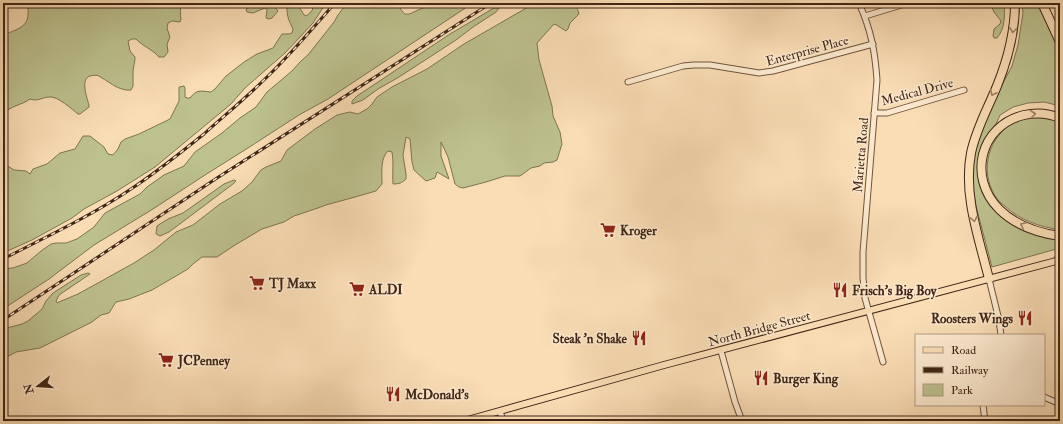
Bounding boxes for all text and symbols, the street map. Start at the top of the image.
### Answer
one-way arrow [1009,27,1018,33]
street label: Enterprise Place [764,32,851,71]
street label: Medical Drive [879,75,956,109]
one-way arrow [990,89,998,97]
one-way arrow [1030,110,1036,119]
street label: Marietta Road [850,116,872,193]
one-way arrow [970,215,978,222]
supermarket icon: Kroger [599,221,617,239]
one-way arrow [1019,222,1027,230]
place label: Kroger [620,223,658,240]
supermarket icon: TJ Maxx [248,274,266,292]
place label: TJ Maxx [268,276,316,293]
supermarket icon: ALDI [348,280,366,298]
restaurant icon: Frisch's Big Boy [831,281,849,299]
place label: ALDI [368,282,403,298]
place label: Frisch's Big Boy [852,283,938,300]
street label: North Bridge Street [706,308,812,350]
restaurant icon: Roosters Wings [1016,309,1034,327]
place label: Roosters Wings [931,311,1014,328]
restaurant icon: Steak 'n Shake [630,329,648,347]
place label: Steak 'n Shake [552,331,628,347]
legend [915,334,1045,406]
text: Road [951,343,976,358]
supermarket icon: JCPenney [157,351,175,369]
place label: JCPenney [177,353,231,370]
text: Railway [951,363,989,378]
north arrow [18,366,58,406]
restaurant icon: Burger King [752,369,770,387]
place label: Burger King [773,371,839,388]
text: N [21,381,37,396]
text: Park [951,383,973,398]
restaurant icon: McDonald's [384,385,402,403]
place label: McDonald's [404,387,469,403]

